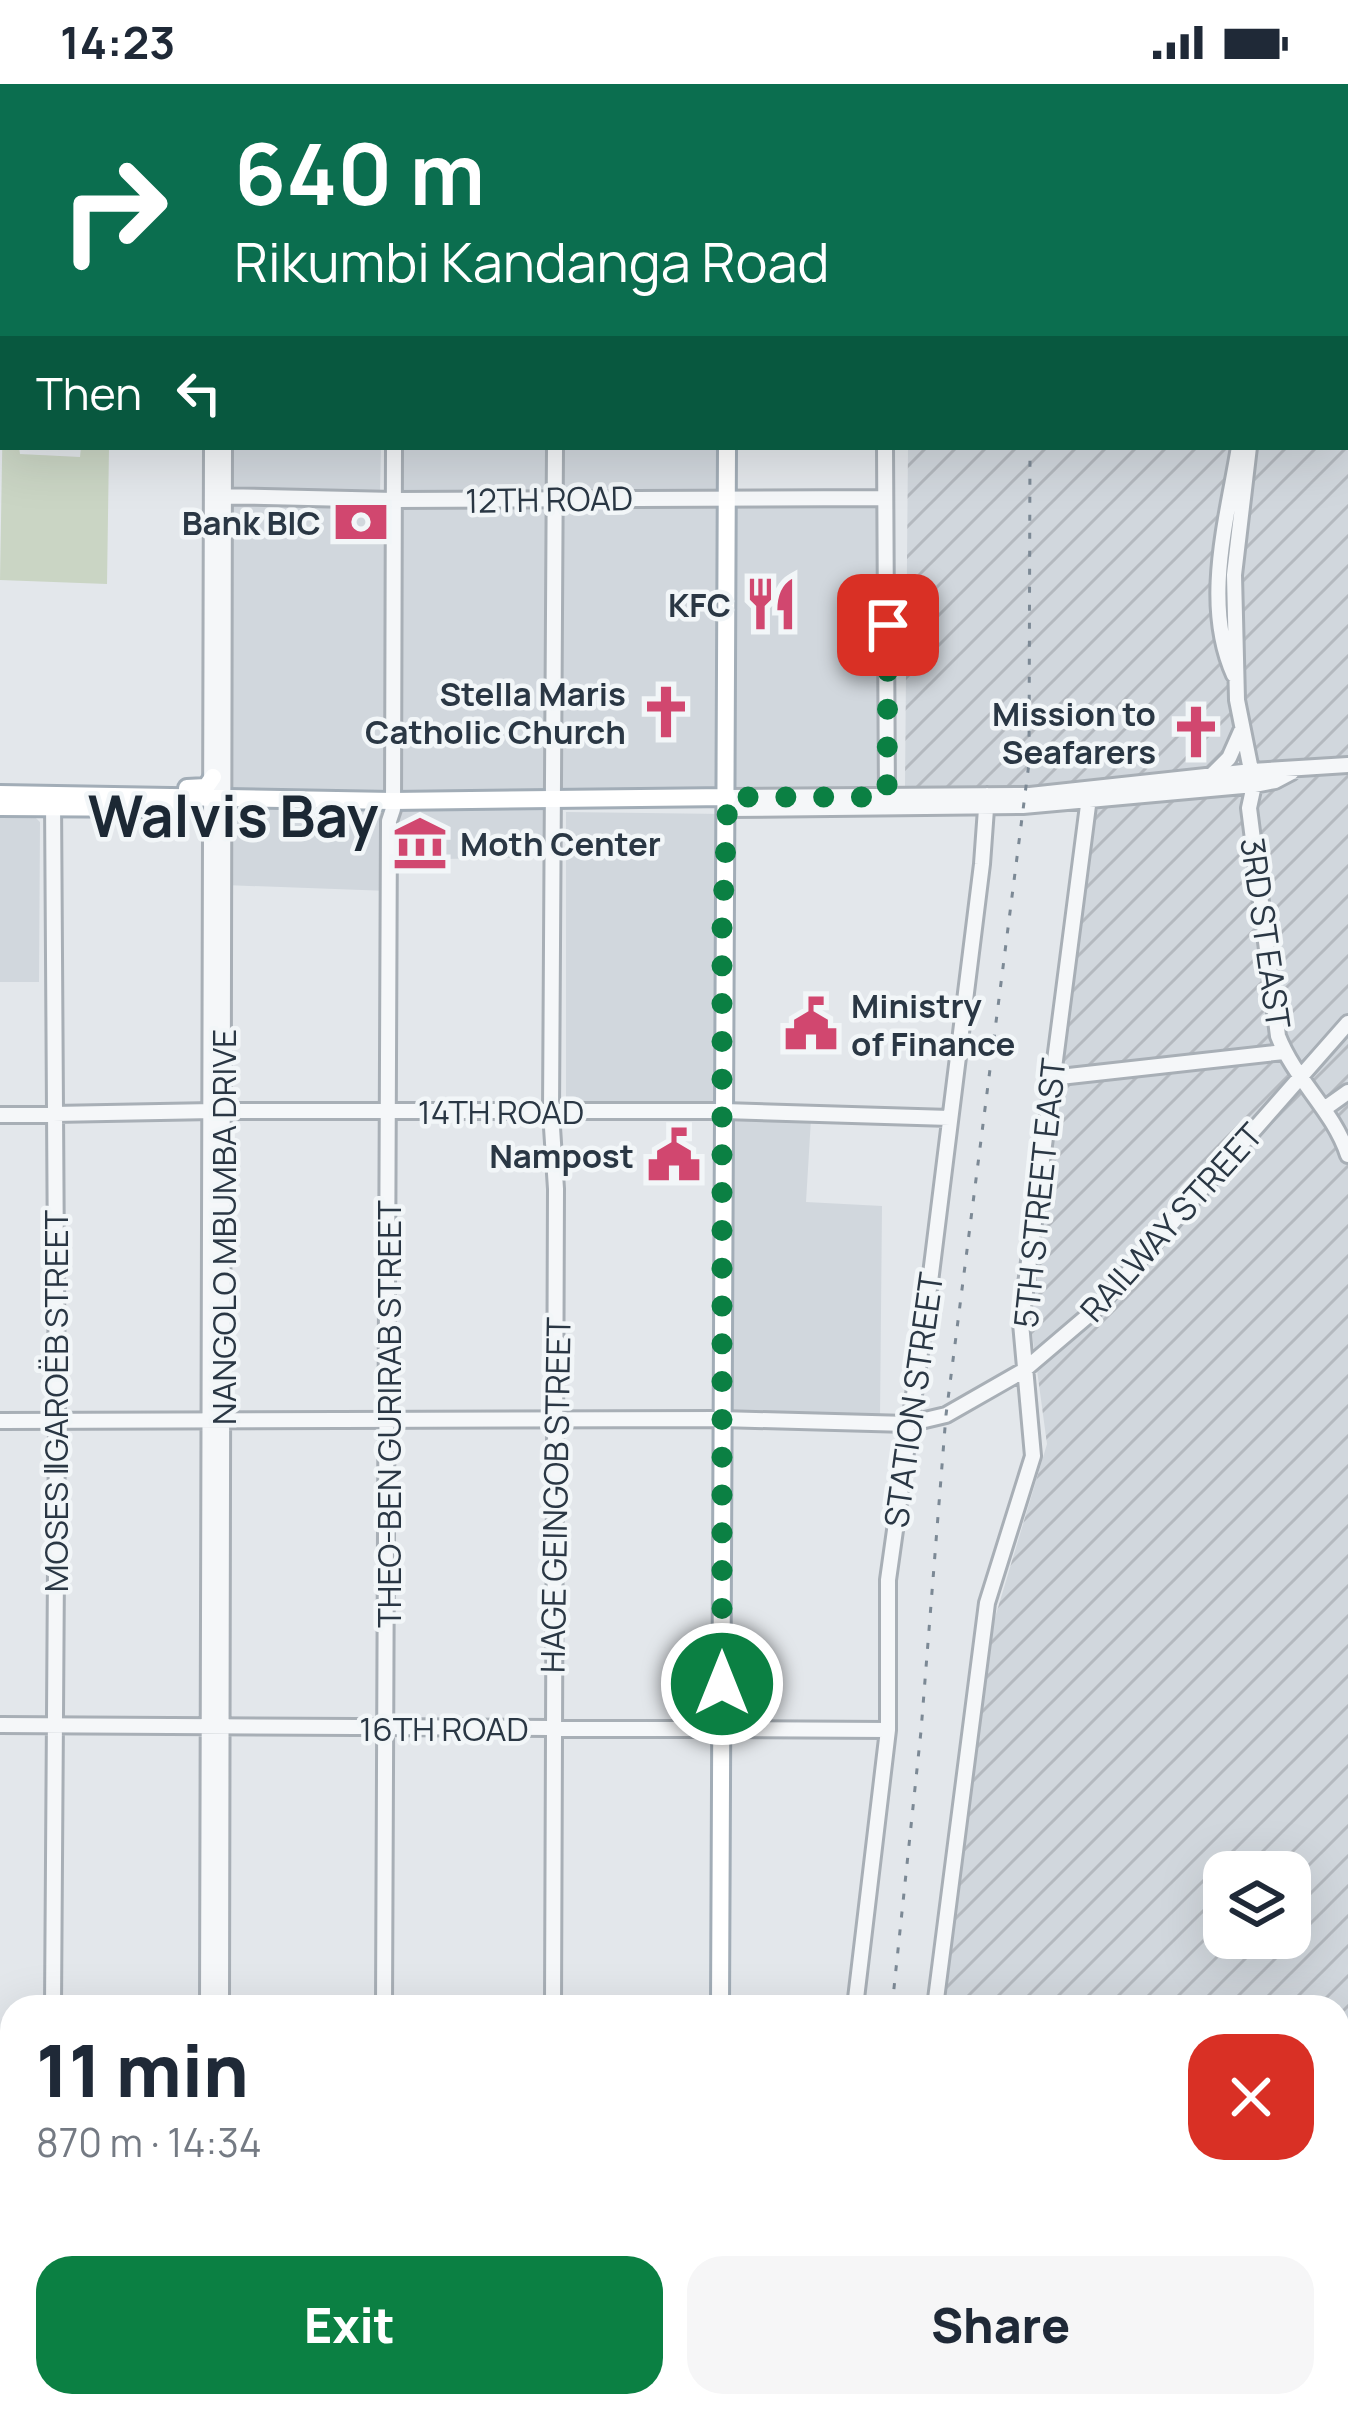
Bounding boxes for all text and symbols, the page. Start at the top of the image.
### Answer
text: 14:23 [60,11,175,73]
text: 640 m [234,115,485,230]
icon: right [36,132,192,288]
text: Rikumbi Kandanga Road [234,224,829,298]
icon: left [166,360,232,426]
text: Then [36,362,142,424]
street label: 12TH ROAD [465,475,633,523]
bank icon: Bank BIC [332,493,390,551]
place label: Bank BIC [182,500,321,545]
pin [837,574,939,676]
restaurant icon: KFC [742,575,800,633]
place label: KFC [668,582,731,627]
icon: arrive [855,592,921,658]
place label: Stella Maris Catholic Church [365,671,626,754]
church icon: Stella Maris Catholic Church [637,683,695,741]
place label: Mission to Seafarers [992,691,1156,774]
church icon: Mission to Seafarers [1167,703,1225,761]
district label: Walvis Bay [88,776,378,854]
museum icon: Moth Center [391,814,449,872]
place label: Moth Center [460,821,661,866]
street label: 3RD ST EAST [1230,835,1302,1032]
place label: Ministry of Finance [851,983,1015,1066]
public building icon: Ministry of Finance [782,995,840,1053]
street label: NANGOLO MBUMBA DRIVE [201,1029,246,1425]
street label: 5TH STREET EAST [1002,1056,1076,1330]
street label: 14TH ROAD [418,1089,584,1134]
street label: RAILWAY STREET [1070,1113,1273,1331]
public building icon: Nampost [645,1126,703,1184]
place label: Nampost [489,1133,634,1178]
street label: THEO-BEN GURIRAB STREET [366,1200,411,1628]
street label: MOSES ǁGAROËB STREET [33,1209,78,1592]
street label: STATION STREET [873,1269,953,1530]
street label: HAGE GEINGOB STREET [529,1316,581,1673]
position arrow [659,1621,785,1747]
street label: 16TH ROAD [359,1706,529,1751]
map controls [1203,1851,1311,1959]
button: layers [1203,1851,1311,1959]
text: 11 min [36,2020,249,2119]
button: close [1188,2034,1314,2160]
text: 870 m · 14:34 [36,2115,262,2169]
button: Exit [36,2256,663,2394]
button: Share [687,2256,1314,2394]

